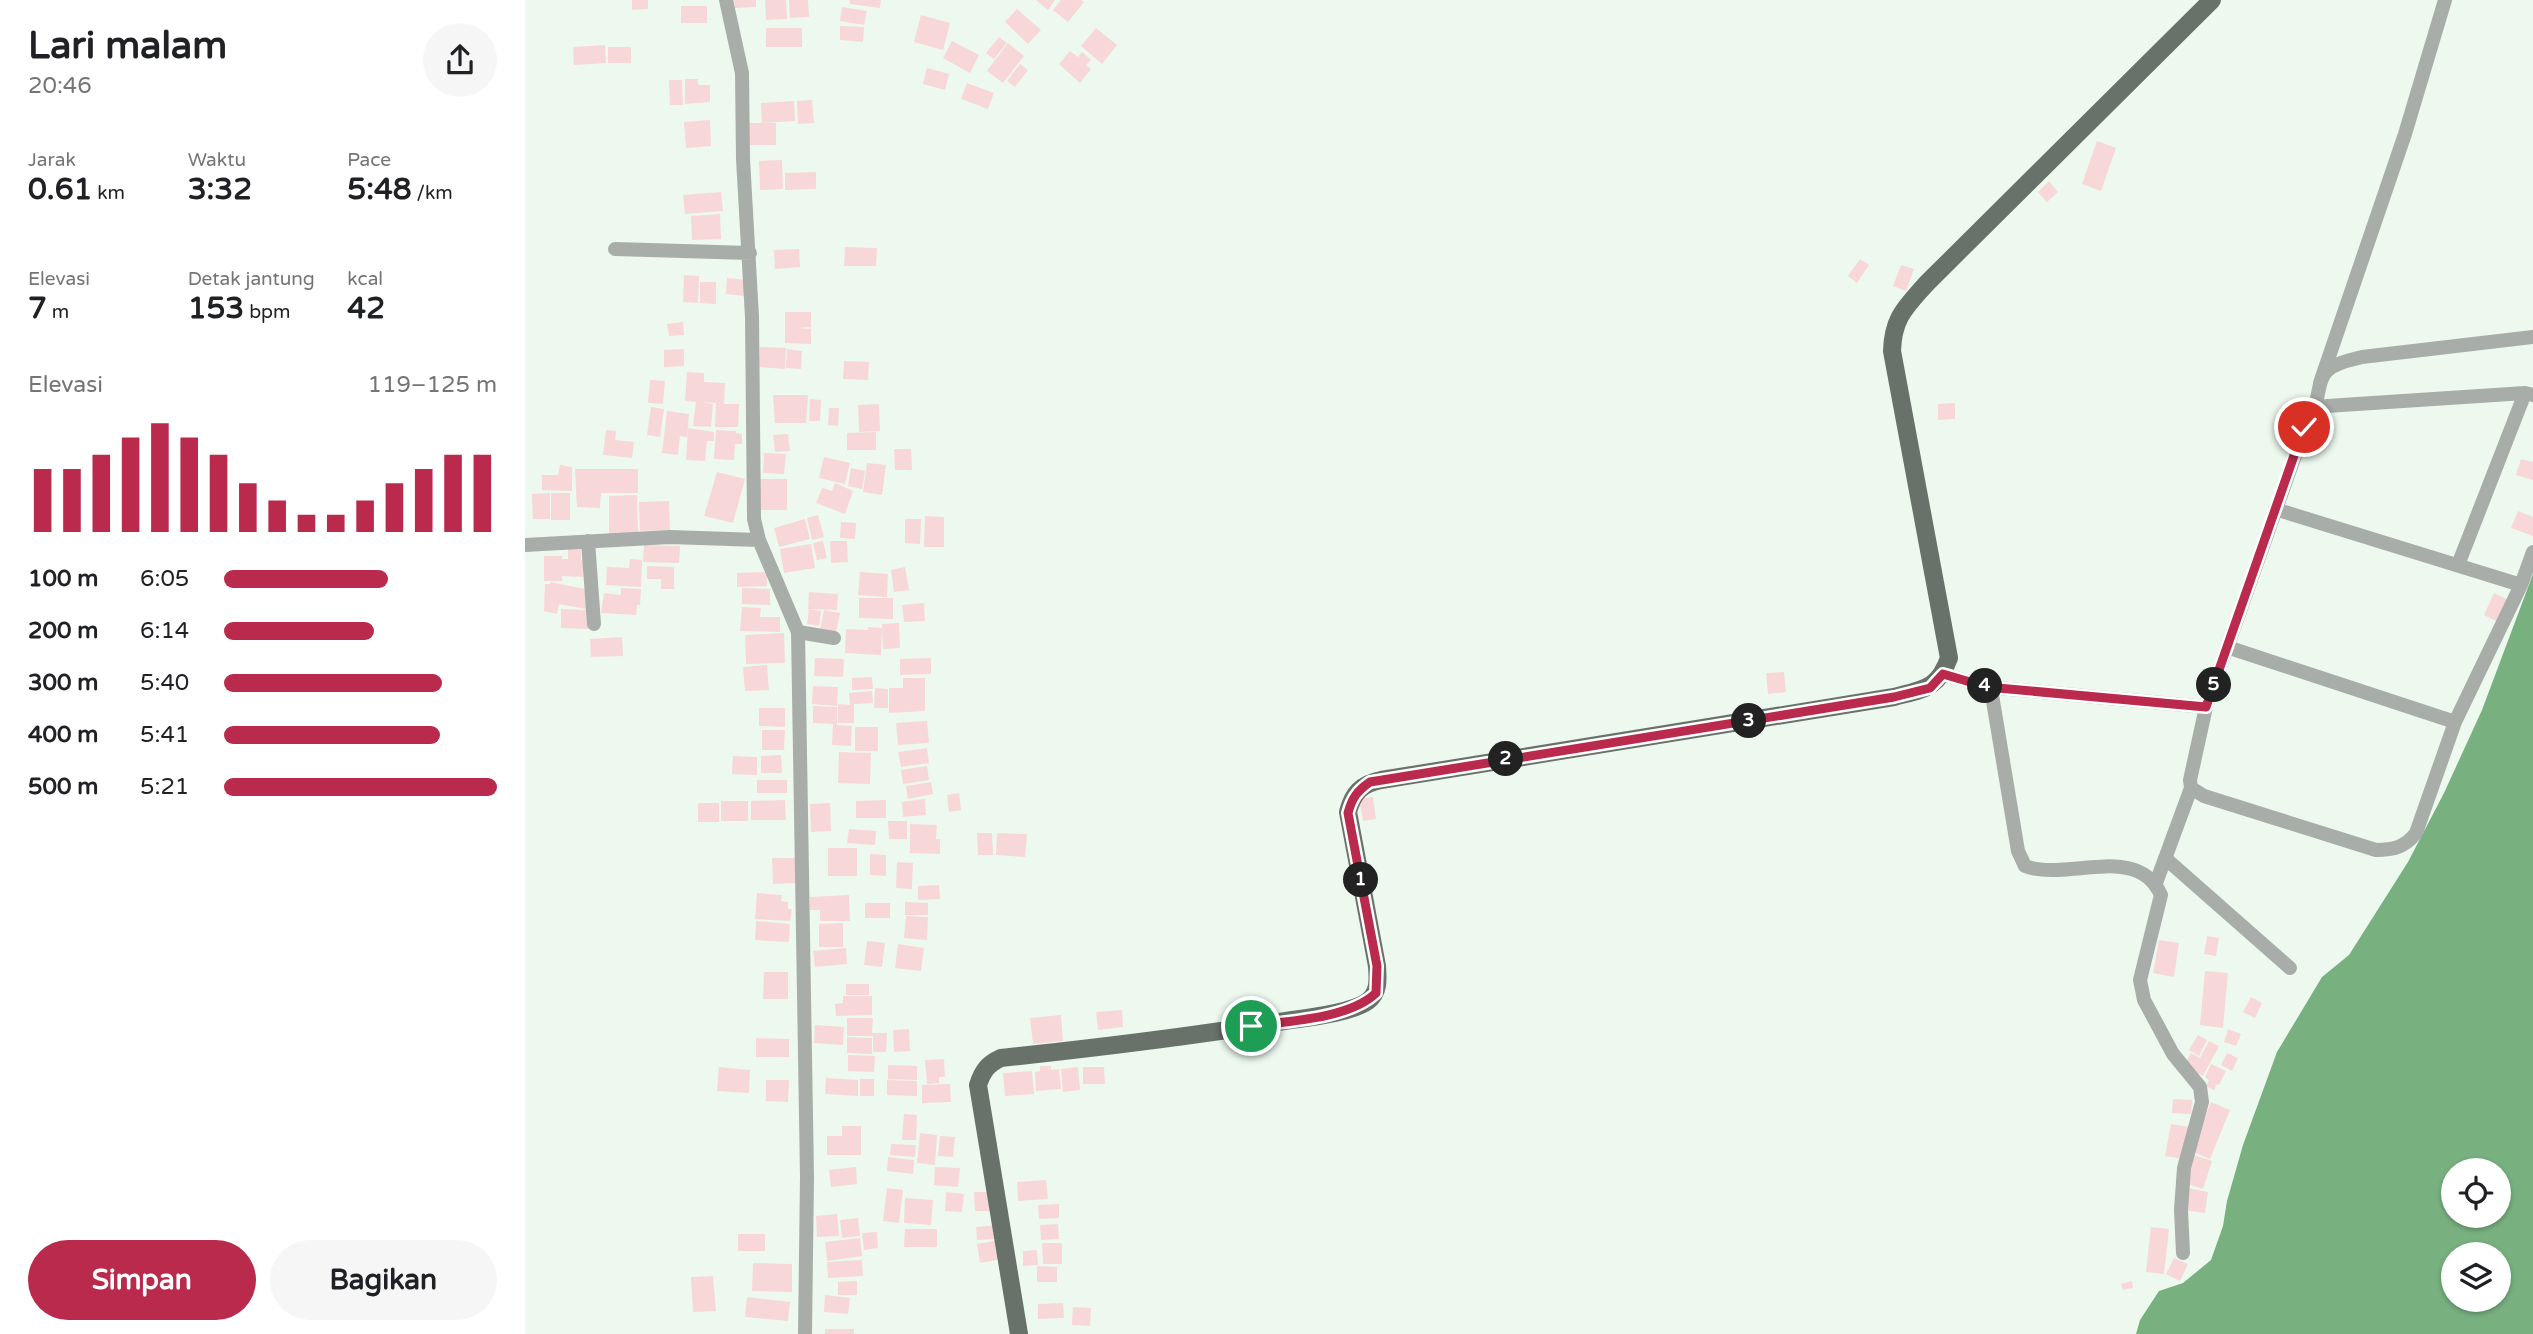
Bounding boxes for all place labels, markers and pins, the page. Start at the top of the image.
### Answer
pin [2274,397,2334,457]
pin: 4 [1967,668,2003,704]
pin: 5 [2197,668,2231,702]
pin: 3 [1731,704,1767,738]
pin: 2 [1489,742,1523,776]
pin: 1 [1343,862,1379,898]
pin [1221,996,1281,1056]

